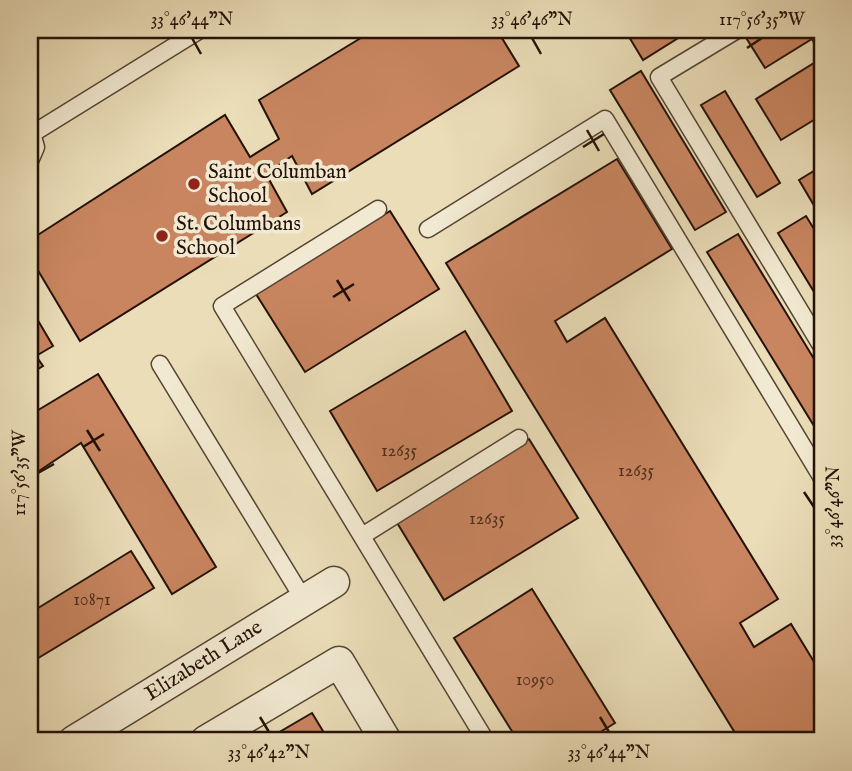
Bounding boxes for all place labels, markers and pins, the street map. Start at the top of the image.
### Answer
place label: Saint Columban School [208,159,347,210]
marker: Saint Columban School [186,176,202,192]
place label: St. Columbans School [176,211,301,262]
marker: St. Columbans School [154,228,170,244]

